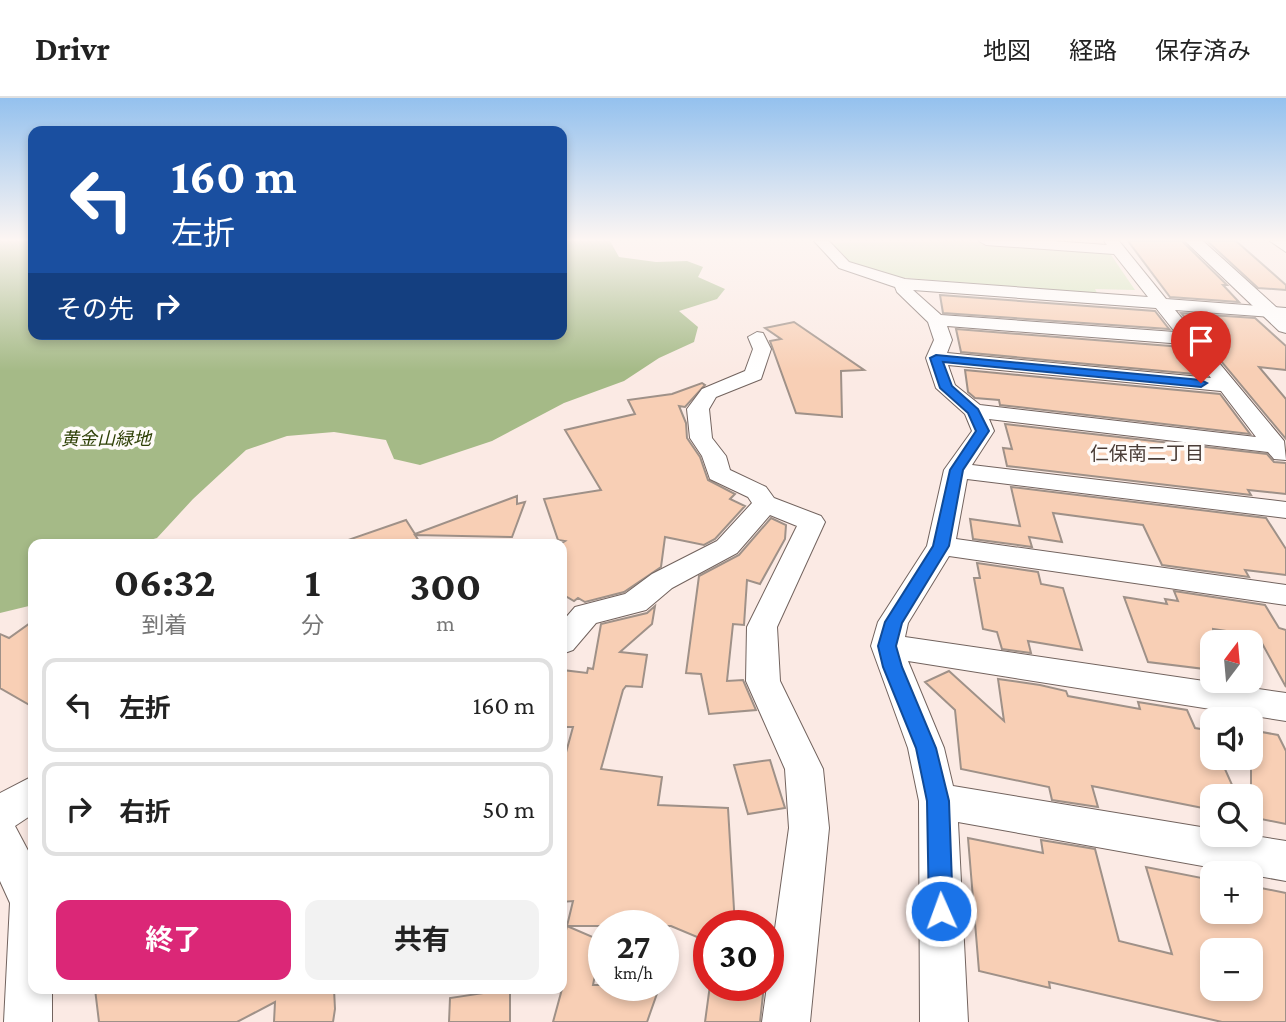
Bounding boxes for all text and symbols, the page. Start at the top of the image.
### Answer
text: Drivr [35,30,110,67]
text: 地図 [983,37,1031,64]
text: 経路 [1069,37,1117,64]
text: 保存済み [1155,37,1251,64]
text: 160 m [171,149,297,204]
icon: left [56,154,147,245]
text: 左折 [171,215,235,251]
icon: right [148,287,186,325]
text: その先 [56,295,134,324]
pin [1171,311,1231,383]
icon: arrive [1182,322,1220,360]
park label: 黄金山緑地 [61,429,153,449]
district label: 仁保南二丁目 [1090,443,1204,464]
text: 06:32 [114,558,215,605]
text: 1 [305,558,320,605]
text: 300 [410,562,481,609]
text: m [436,610,455,636]
text: 到着 [142,612,188,638]
text: 分 [301,612,324,638]
north arrow [1200,630,1264,693]
map controls [1200,630,1263,1001]
icon: left [60,686,98,724]
text: 160 m [473,691,535,720]
text: 左折 [119,694,171,723]
button: sound [1200,707,1263,770]
button: search [1200,784,1263,847]
icon: right [60,790,98,828]
text: 50 m [482,795,535,824]
text: 右折 [119,798,171,827]
button: + [1200,861,1263,924]
position arrow [904,874,978,948]
button: 終了 [56,900,291,980]
button: 共有 [305,900,539,980]
speed limit sign: 30 [693,910,784,1001]
text: 27 [617,927,650,966]
button: − [1200,938,1263,1001]
text: km/h [614,963,653,983]

